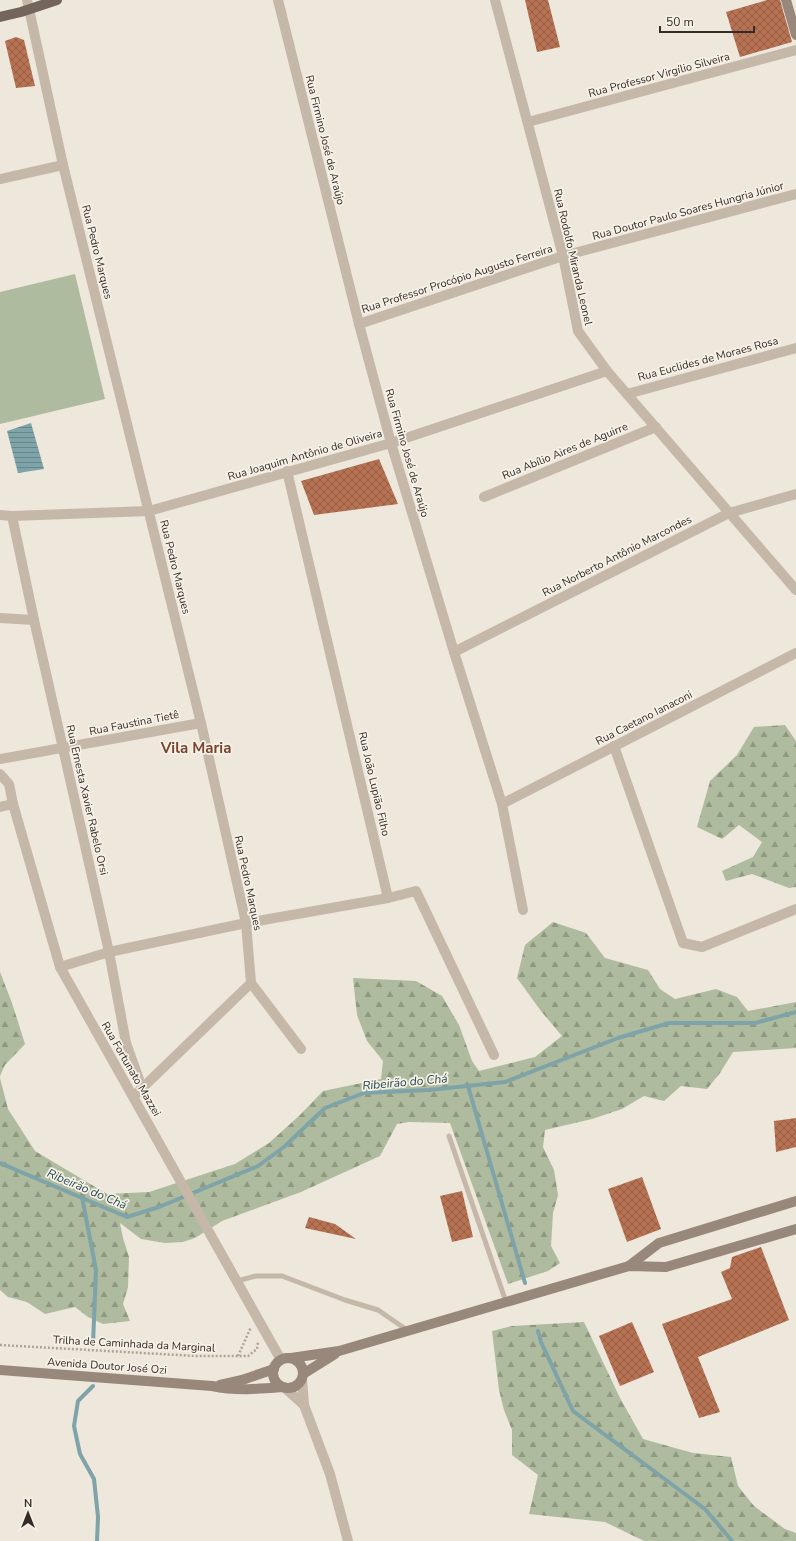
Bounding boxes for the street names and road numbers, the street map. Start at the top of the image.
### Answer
street label: Rua Professor Virgílio Silveira [587,49,732,101]
street label: Rua Firmino José de Araújo [302,74,348,206]
street label: Rua Doutor Paulo Soares Hungria Júnior [591,178,785,244]
street label: Rua Rodolfo Miranda Leonel [550,187,596,328]
street label: Rua Pedro Marques [78,203,116,301]
street label: Rua Professor Procópio Augusto Ferreira [360,241,555,317]
street label: Rua Euclides de Moraes Rosa [636,333,780,385]
street label: Rua Firmino José de Araújo [381,387,433,519]
street label: Rua Abílio Aires de Aguirre [500,419,630,483]
street label: Rua Joaquim Antônio de Oliveira [226,426,384,484]
street label: Rua Norberto Antônio Marcondes [540,512,694,600]
street label: Rua Pedro Marques [156,518,194,616]
street label: Rua Caetano Ianaconi [593,687,695,749]
street label: Rua Faustina Tietê [88,707,180,739]
street label: Rua Ernesta Xavier Rabelo Orsi [62,723,112,877]
street label: Rua João Lupião Filho [355,730,393,838]
street label: Rua Pedro Marques [231,834,265,932]
street label: Rua Fortunato Mazzei [98,1019,164,1119]
street label: Trilha de Caminhada da Marginal [52,1332,216,1356]
street label: Avenida Doutor José Ozi [47,1354,167,1378]

